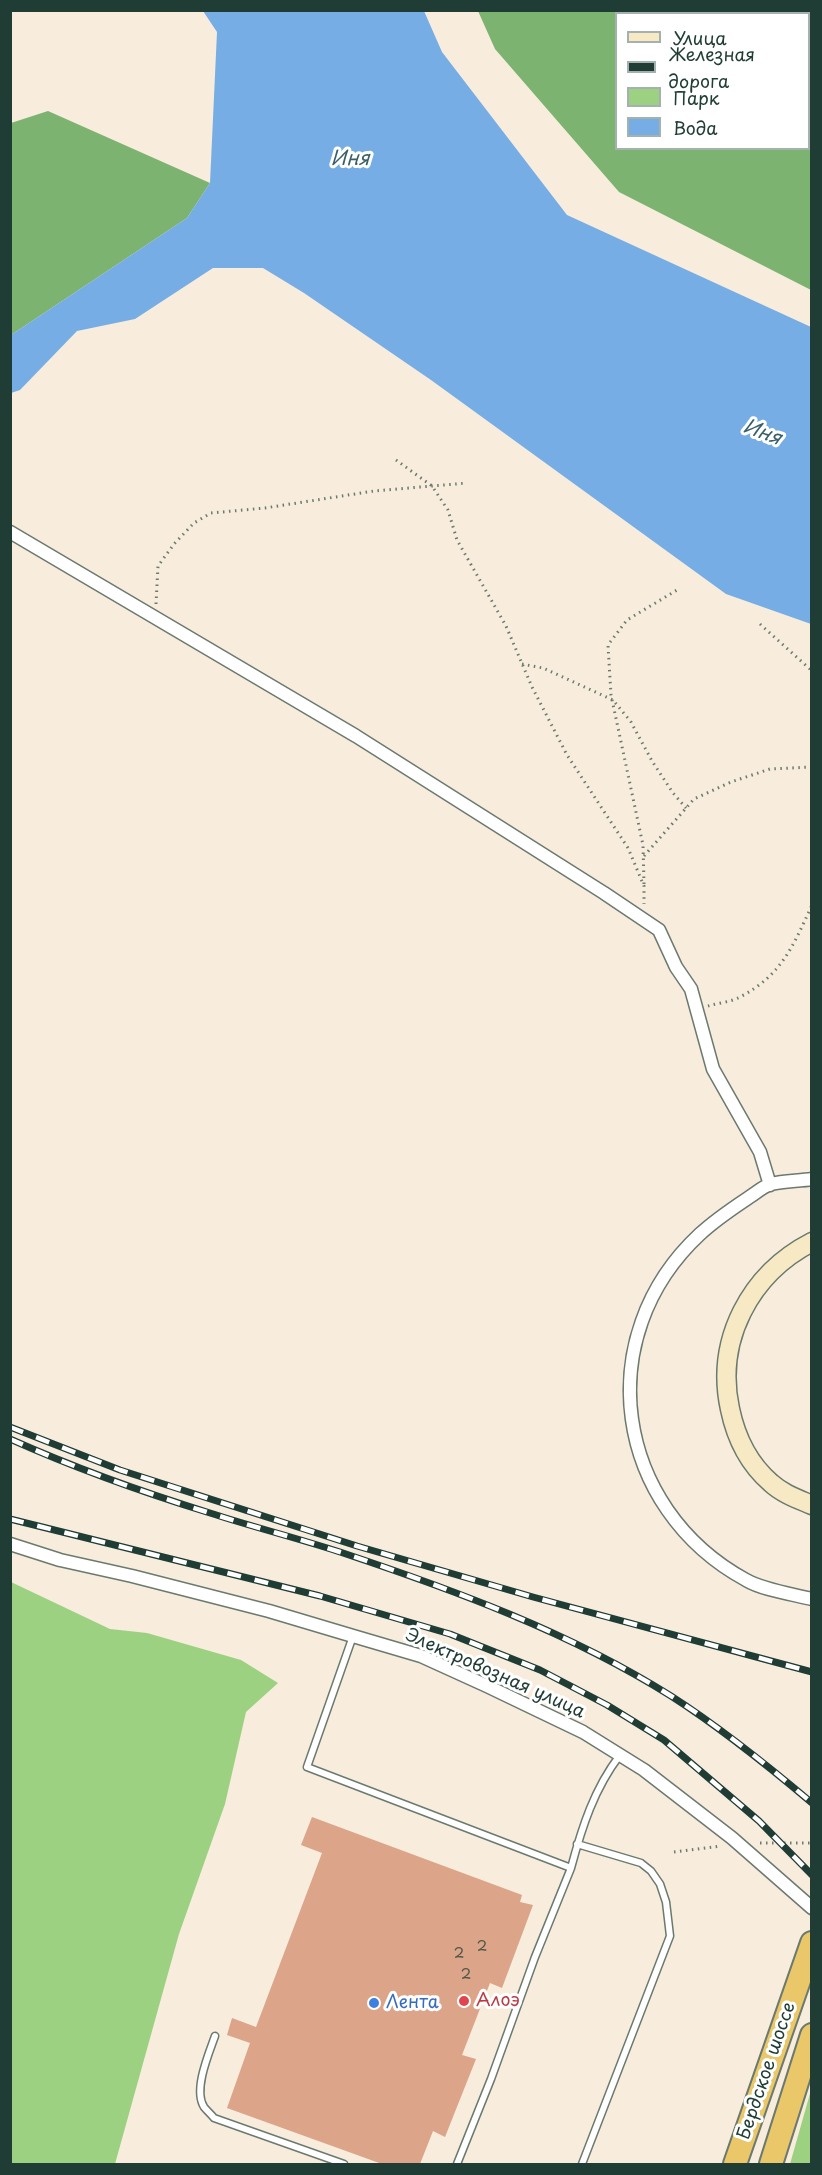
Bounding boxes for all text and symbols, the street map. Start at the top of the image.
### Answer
legend [615,12,810,150]
text: Улица [673,24,727,51]
text: Железная дорога [668,40,755,94]
text: Парк [673,84,719,111]
text: Вода [673,114,718,141]
water label: Иня [330,147,370,171]
water label: Иня [739,415,785,451]
street label: Электровозная улица [402,1625,588,1723]
house number: 2 [477,1938,487,1956]
house number: 2 [454,1945,464,1963]
house number: 2 [461,1966,471,1984]
place label: Алоэ [476,1990,520,2012]
place label: Лента [386,1992,439,2014]
marker: Алоэ [457,1994,471,2008]
marker: Лента [367,1996,381,2010]
street label: Бердское шоссе [733,2000,801,2142]

